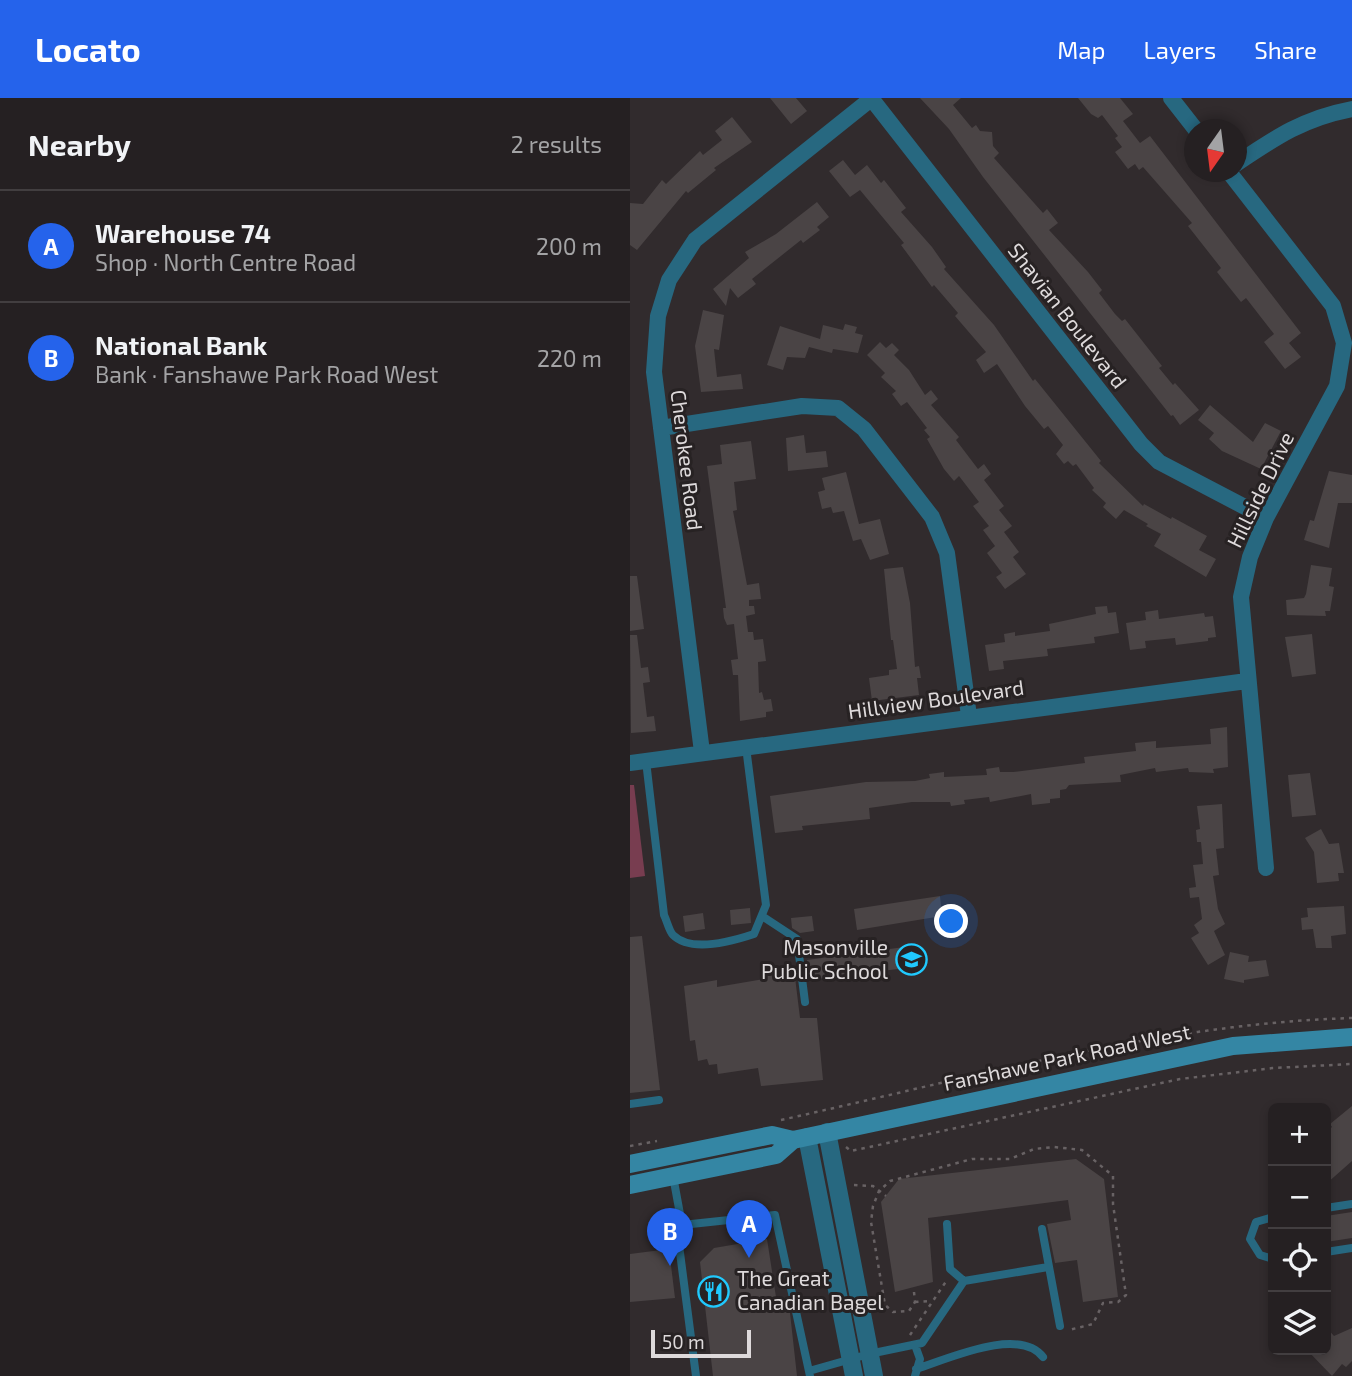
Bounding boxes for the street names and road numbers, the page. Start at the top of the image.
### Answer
street label: Shavian Boulevard [1004,237,1133,393]
street label: Cherokee Road [666,388,709,532]
street label: Hillside Drive [1221,427,1298,551]
street label: Hillview Boulevard [846,674,1025,723]
street label: Fanshawe Park Road West [941,1018,1192,1095]

